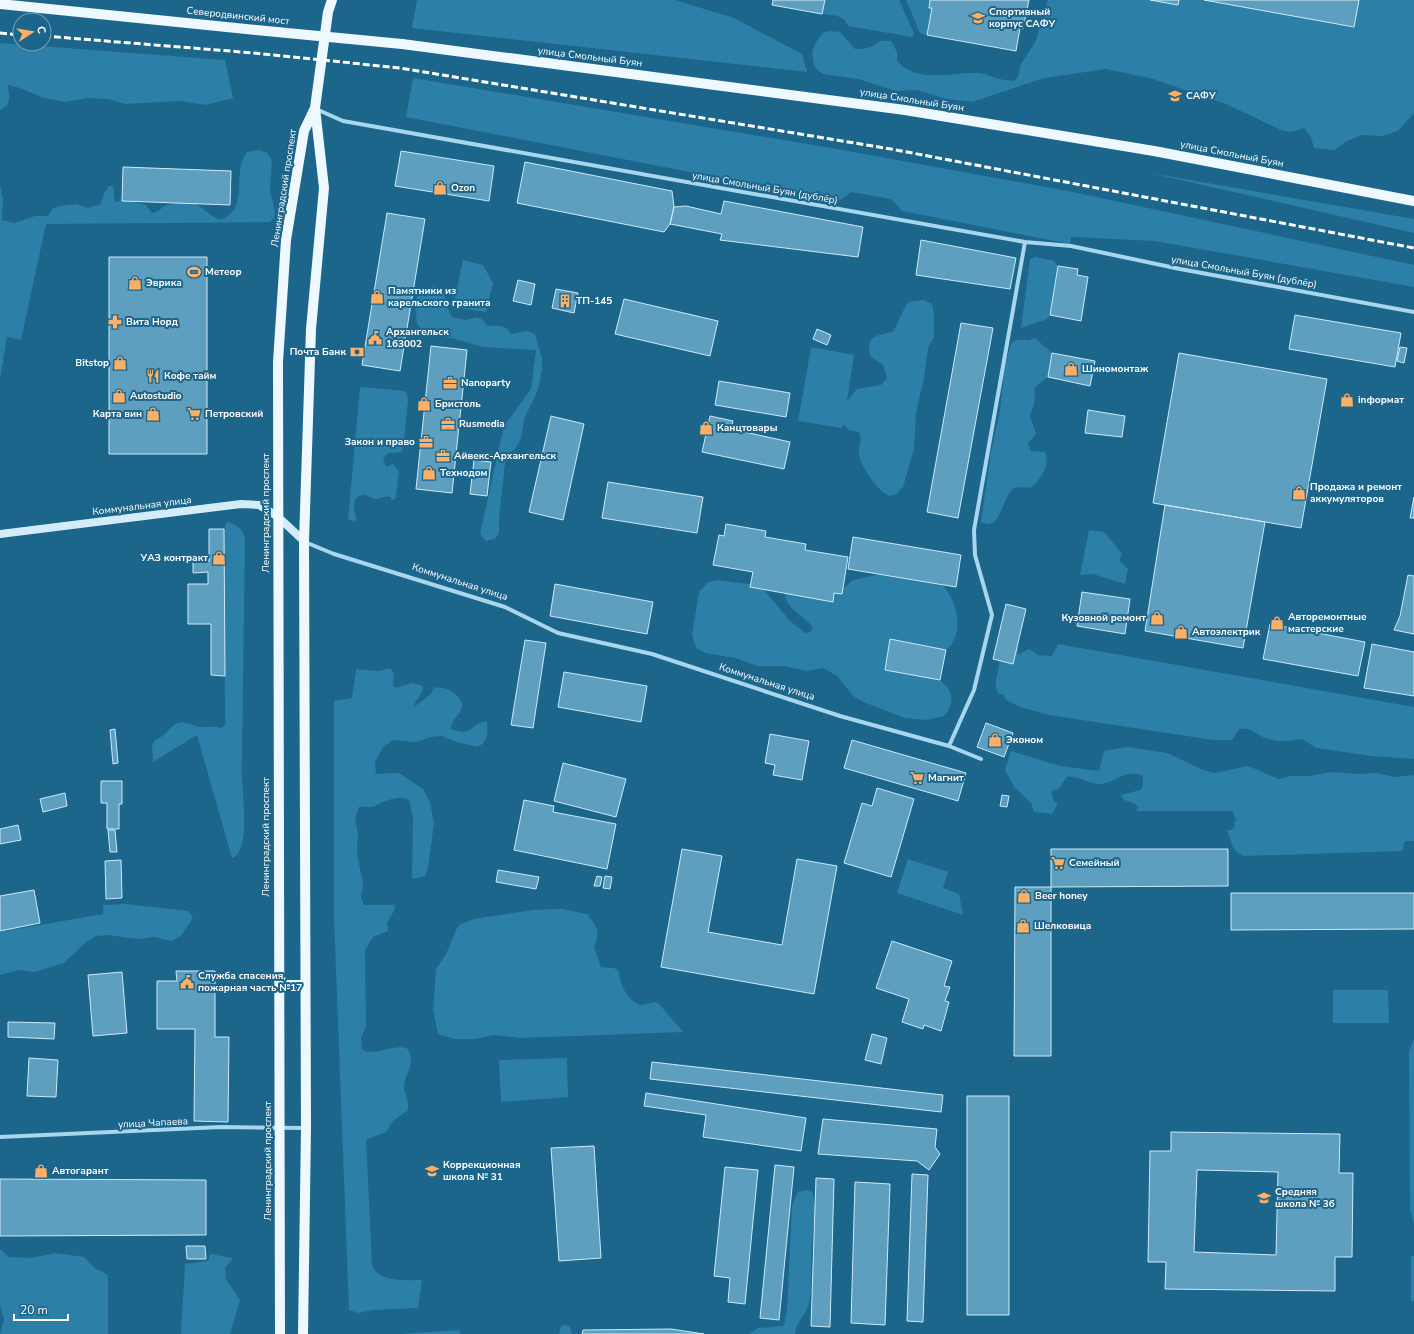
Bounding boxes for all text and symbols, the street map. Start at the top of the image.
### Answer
street label: Северодвинский мост [186,4,291,28]
place label: Спортивный корпус САФУ [989,5,1055,31]
school or university icon: Спортивный корпус САФУ [970,10,986,26]
north arrow [12,12,52,52]
text: С [33,25,50,36]
street label: улица Смольный Буян [537,44,643,70]
street label: улица Смольный Буян [859,85,965,115]
school or university icon: САФУ [1167,88,1183,104]
place label: САФУ [1186,89,1216,103]
street label: Ленинградский проспект [268,127,300,248]
street label: улица Смольный Буян [1179,137,1285,171]
street label: улица Смольный Буян (дублёр) [691,168,839,208]
shop icon: Ozon [432,180,448,196]
place label: Ozon [451,181,475,195]
street label: улица Смольный Буян (дублёр) [1170,252,1318,292]
sports icon: Метеор [186,264,202,280]
place label: Метеор [205,265,242,279]
shop icon: Эврика [127,275,143,291]
place label: Эврика [146,276,182,290]
place label: Памятники из карельского гранита [388,284,491,310]
shop icon: Памятники из карельского гранита [369,289,385,305]
building icon: ТП-145 [557,293,573,309]
place label: ТП-145 [576,294,612,308]
pharmacy icon: Вита Норд [107,314,123,330]
place label: Вита Норд [126,315,178,329]
place label: Архангельск 163002 [386,325,449,351]
public building icon: Архангельск 163002 [367,330,383,346]
bank icon: Почта Банк [349,344,365,360]
place label: Почта Банк [290,345,346,359]
shop icon: Bitstop [112,355,128,371]
place label: Bitstop [75,356,109,370]
shop icon: Шиномонтаж [1063,361,1079,377]
place label: Шиномонтаж [1082,362,1149,376]
restaurant icon: Кофе тайм [145,368,161,384]
place label: Кофе тайм [164,369,217,383]
office icon: Nanoparty [442,375,458,391]
place label: Nanoparty [461,376,511,390]
shop icon: Autostudio [111,388,127,404]
place label: Autostudio [130,389,182,403]
shop icon: inформат [1339,392,1355,408]
place label: inформат [1358,393,1404,407]
shop icon: Бристоль [416,396,432,412]
place label: Бристоль [435,397,481,411]
shop icon: Карта вин [145,406,161,422]
supermarket icon: Петровский [186,406,202,422]
place label: Карта вин [93,407,142,421]
place label: Петровский [205,407,263,421]
office icon: Rusmedia [440,416,456,432]
place label: Rusmedia [459,417,505,431]
shop icon: Канцтовары [698,420,714,436]
place label: Канцтовары [717,421,778,435]
office icon: Закон и право [418,434,434,450]
place label: Закон и право [345,435,415,449]
office icon: Айвекс-Архангельск [435,448,451,464]
place label: Айвекс-Архангельск [454,449,557,463]
street label: Ленинградский проспект [259,453,273,573]
shop icon: Технодом [421,465,437,481]
place label: Технодом [440,466,488,480]
place label: Продажа и ремонт аккумуляторов [1310,480,1402,506]
shop icon: Продажа и ремонт аккумуляторов [1291,485,1307,501]
street label: Коммунальная улица [92,493,192,519]
shop icon: УАЗ контракт [211,550,227,566]
place label: УАЗ контракт [140,551,208,565]
street label: Коммунальная улица [410,560,510,604]
shop icon: Кузовной ремонт [1149,610,1165,626]
place label: Авторемонтные мастерские [1288,610,1367,636]
place label: Кузовной ремонт [1061,611,1146,625]
shop icon: Авторемонтные мастерские [1269,615,1285,631]
shop icon: Автоэлектрик [1173,624,1189,640]
place label: Автоэлектрик [1192,625,1261,639]
street label: Коммунальная улица [717,660,817,704]
shop icon: Эконом [987,732,1003,748]
place label: Эконом [1006,733,1043,747]
supermarket icon: Магнит [909,770,925,786]
place label: Магнит [928,771,964,785]
street label: Ленинградский проспект [259,777,273,897]
supermarket icon: Семейный [1050,855,1066,871]
place label: Семейный [1069,856,1120,870]
shop icon: Beer honey [1016,888,1032,904]
place label: Beer honey [1035,889,1088,903]
shop icon: Шелковица [1015,918,1031,934]
place label: Шелковица [1034,919,1091,933]
place label: Служба спасения, пожарная часть №17 [198,969,302,995]
public building icon: Служба спасения, пожарная часть №17 [179,974,195,990]
street label: Ленинградский проспект [261,1101,275,1221]
street label: улица Чапаева [118,1114,188,1132]
place label: Коррекционная школа № 31 [443,1158,521,1184]
shop icon: Автогарант [33,1163,49,1179]
school or university icon: Коррекционная школа № 31 [424,1163,440,1179]
place label: Автогарант [52,1164,109,1178]
place label: Средняя школа № 36 [1275,1185,1335,1211]
school or university icon: Средняя школа № 36 [1256,1190,1272,1206]
scale bar [14,1296,68,1322]
text: 20 m [20,1302,48,1318]

